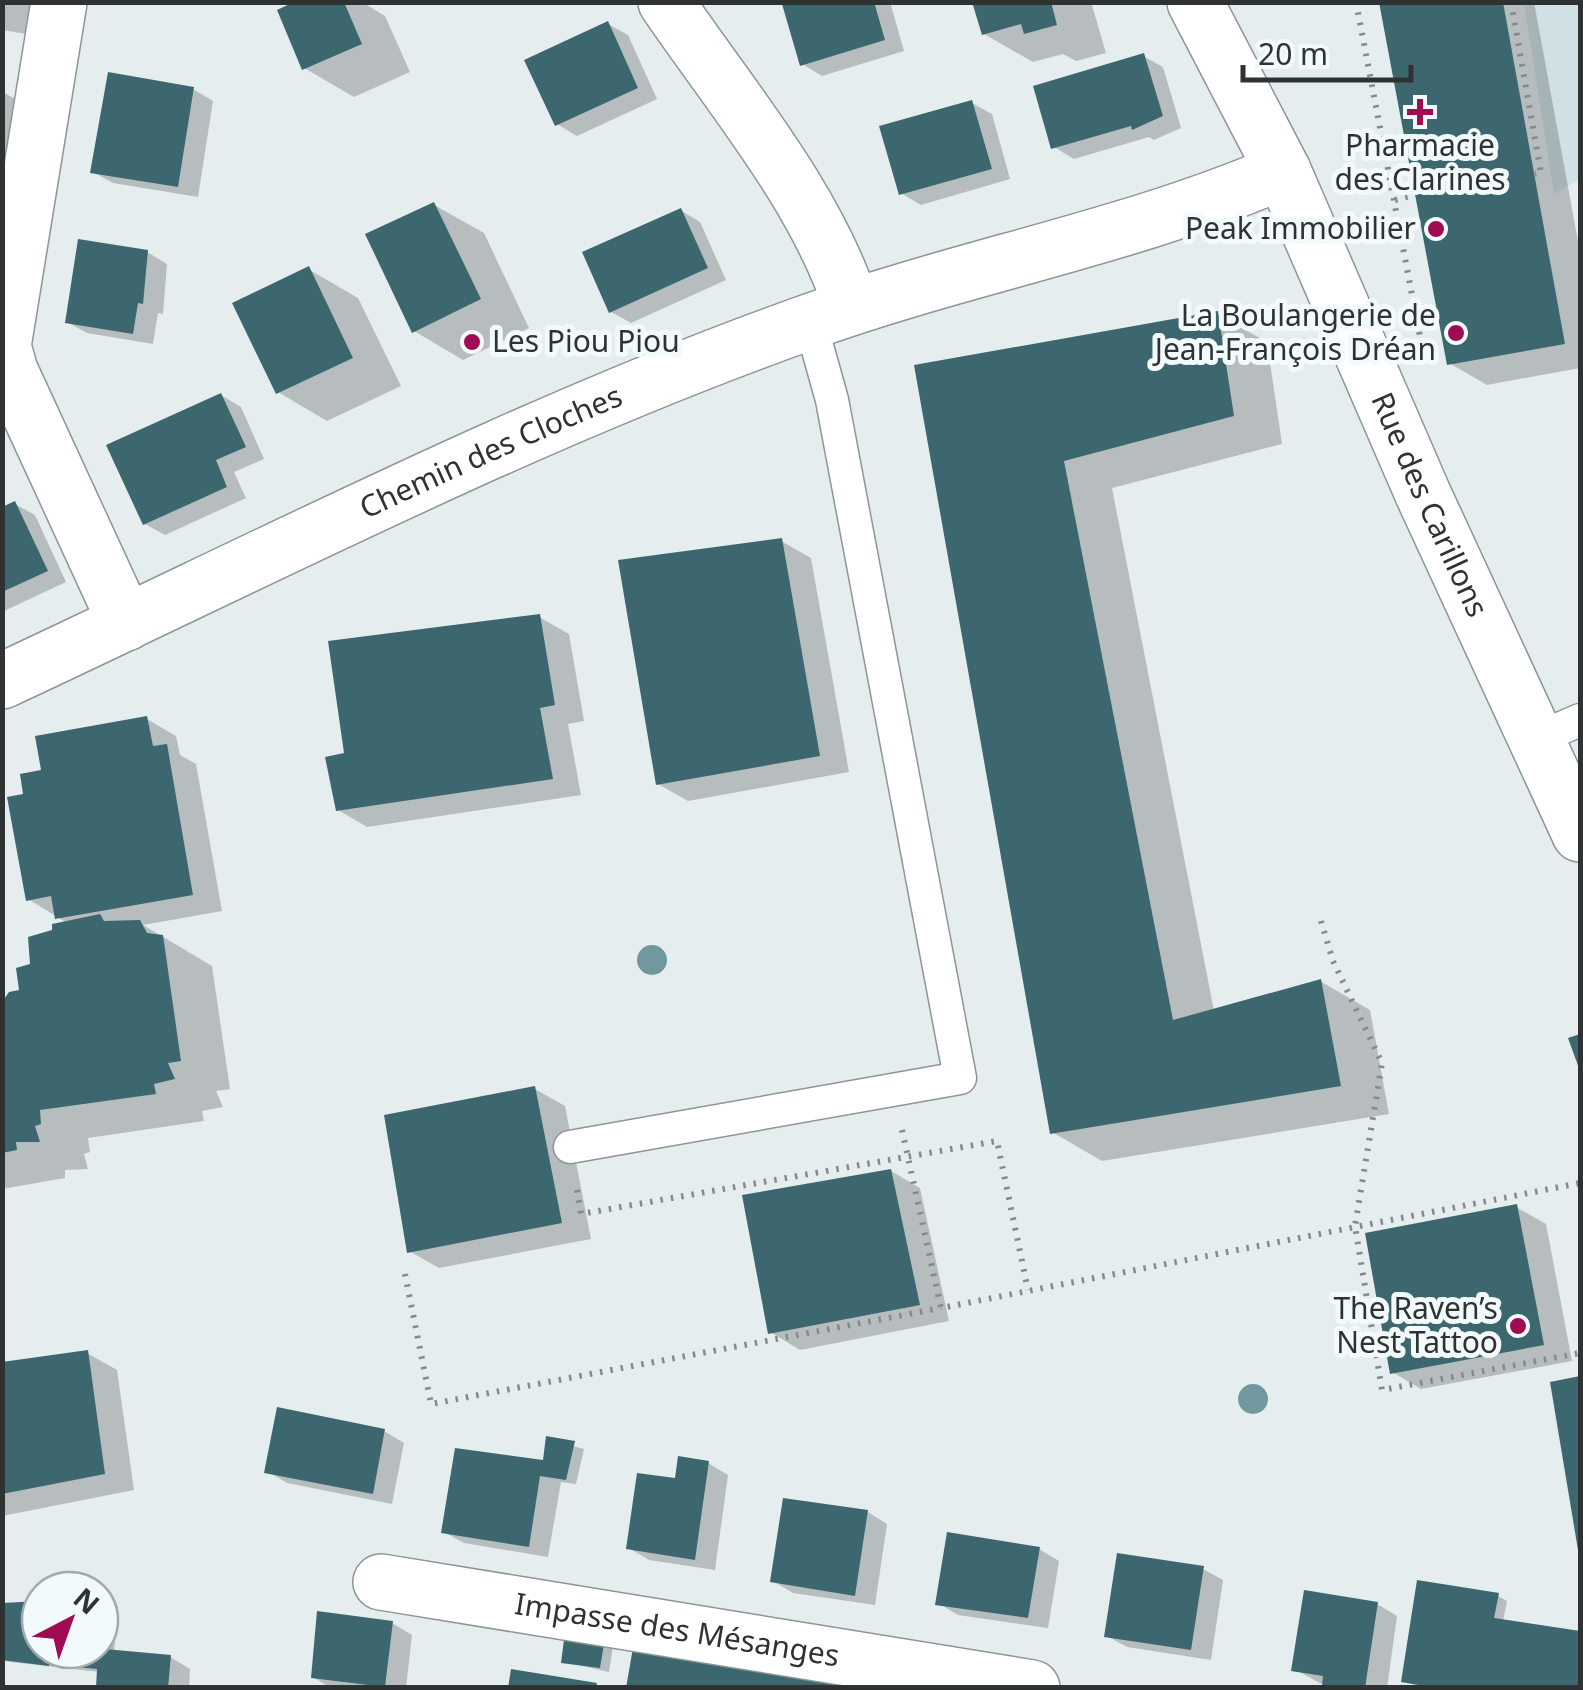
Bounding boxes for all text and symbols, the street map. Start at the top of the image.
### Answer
scale bar [1243,20,1410,82]
text: 20 m [1258,33,1328,74]
marker: Pharmacie des Clarines [1409,101,1431,123]
place label: Pharmacie des Clarines [1334,124,1506,199]
place label: Peak Immobilier [1185,207,1416,248]
marker: Peak Immobilier [1425,218,1447,240]
place label: La Boulangerie de Jean-François Dréan [1152,294,1436,369]
place label: Les Piou Piou [492,320,680,361]
marker: La Boulangerie de Jean-François Dréan [1445,322,1467,344]
marker: Les Piou Piou [461,331,483,353]
street label: Chemin des Cloches [353,375,628,527]
street label: Rue des Carillons [1362,386,1499,623]
place label: The Raven’s Nest Tattoo [1333,1287,1498,1362]
marker: The Raven’s Nest Tattoo [1507,1315,1529,1337]
north arrow [20,1570,120,1670]
text: N [66,1579,108,1622]
street label: Impasse des Mésanges [512,1582,843,1675]

